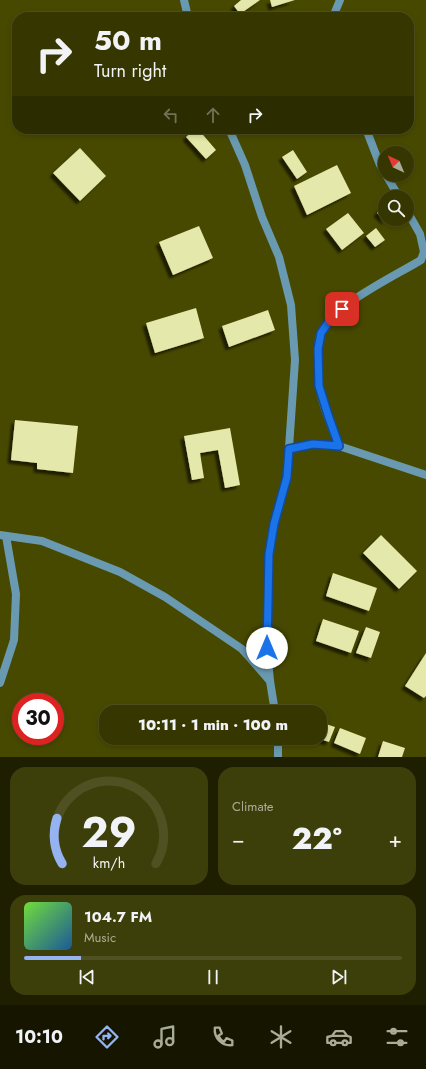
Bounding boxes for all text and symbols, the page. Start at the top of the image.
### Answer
text: 50 m [94,20,162,61]
icon: right [28,28,80,80]
text: Turn right [94,58,166,84]
icon: left [160,104,182,126]
icon: ahead [202,104,224,126]
icon: right [244,104,266,126]
north arrow [378,146,414,182]
map controls [378,146,414,226]
button: search [378,190,414,226]
pin [325,292,359,326]
icon: arrive [331,298,353,320]
position arrow [246,627,288,669]
speed limit sign: 30 [12,693,64,745]
text: 10:11 · 1 min · 100 m [138,714,288,736]
text: Climate [232,797,273,816]
text: 29 [81,802,137,863]
text: 22° [292,817,342,860]
text: − [232,823,245,855]
text: + [388,823,402,855]
text: km/h [93,853,125,873]
text: 104.7 FM [84,906,152,928]
text: Music [84,928,116,947]
icon: previous [76,966,98,988]
icon: pause [202,966,224,988]
icon: next [328,966,350,988]
icon: directions [93,1023,121,1051]
icon: music [151,1023,179,1051]
icon: phone [209,1023,237,1051]
icon: climate [267,1023,295,1051]
icon: car [325,1023,353,1051]
icon: filters [383,1023,411,1051]
text: 10:10 [15,1024,63,1050]

